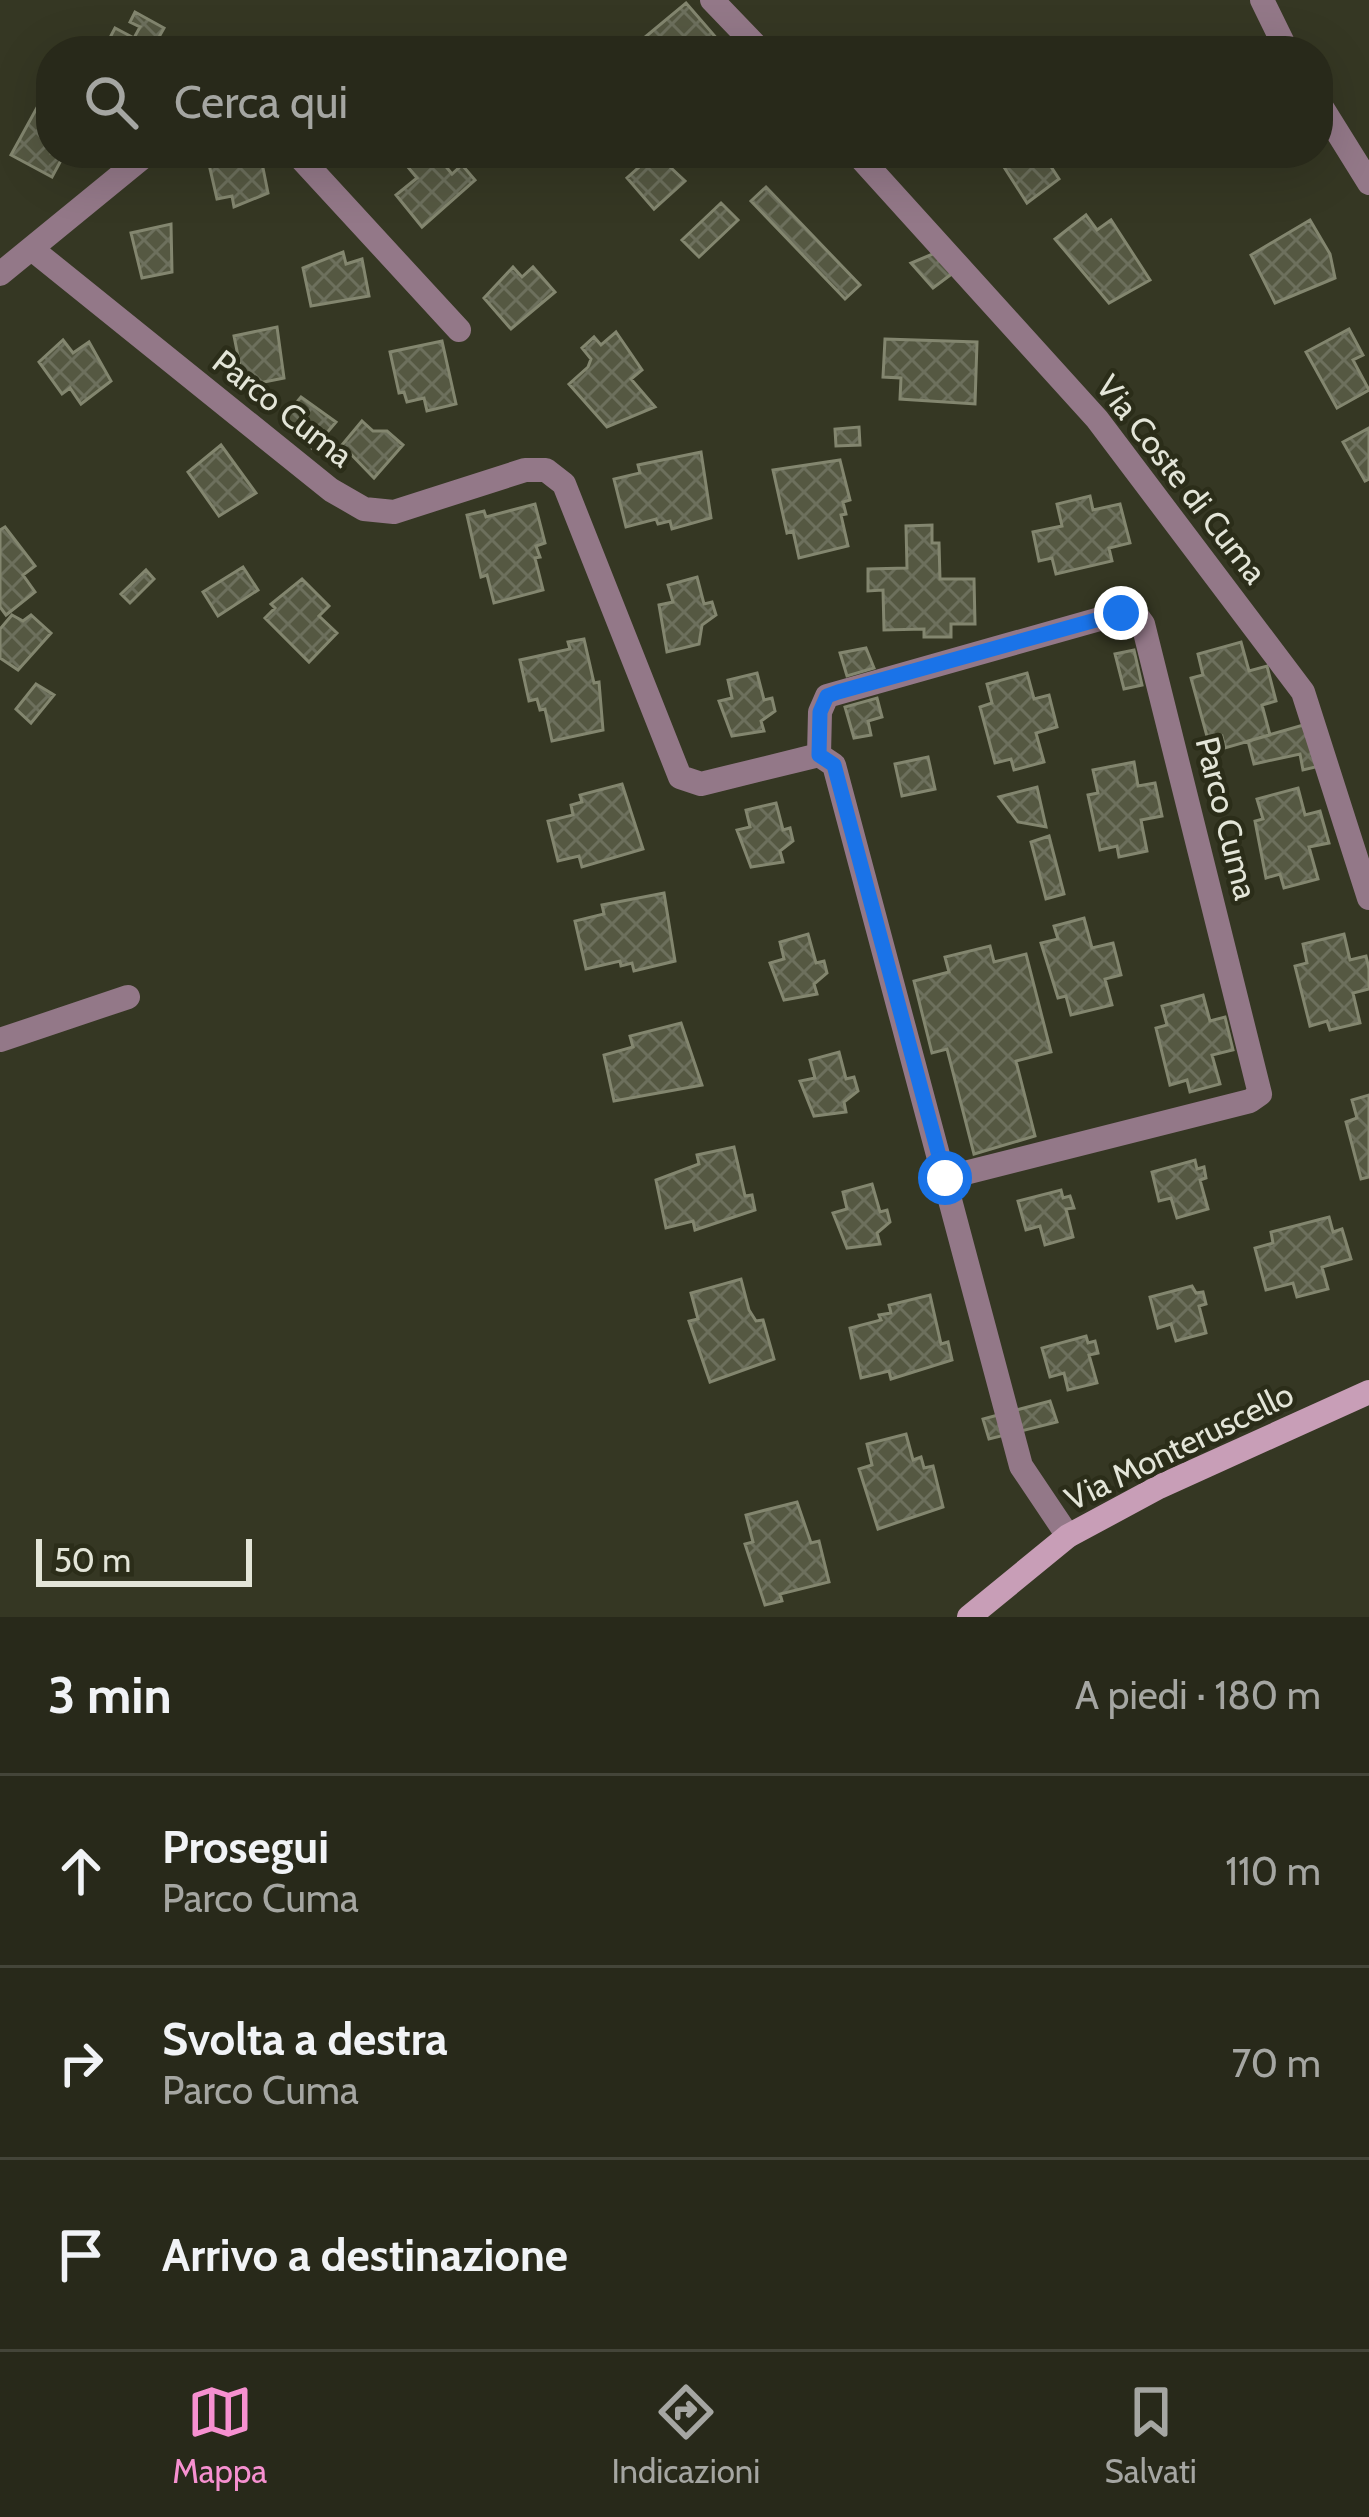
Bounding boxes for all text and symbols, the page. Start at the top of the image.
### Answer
search box [36,36,1333,168]
icon: search [78,69,144,135]
text: Cerca qui [174,75,348,129]
street label: Parco Cuma [205,341,361,475]
street label: Via Coste di Cuma [1088,367,1276,591]
route end [1094,586,1148,640]
street label: Parco Cuma [1187,732,1267,904]
route start [918,1151,972,1205]
street label: Via Monteruscello [1058,1373,1300,1519]
scale bar [36,1533,252,1586]
text: 50 m [54,1540,131,1580]
text: 3 min [48,1664,172,1726]
text: A piedi · 180 m [1075,1671,1321,1719]
text: Prosegui [162,1820,329,1874]
icon: ahead [48,1838,114,1904]
text: 110 m [1225,1847,1321,1895]
text: Parco Cuma [162,1874,359,1922]
text: Svolta a destra [162,2012,448,2066]
icon: right [48,2030,114,2096]
text: 70 m [1232,2039,1321,2087]
text: Parco Cuma [162,2066,359,2114]
icon: arrive [48,2222,114,2288]
text: Arrivo a destinazione [162,2228,568,2282]
tab: Mappa [172,2379,267,2491]
tab: Indicazioni [611,2379,760,2491]
tab: Salvati [1105,2379,1197,2491]

